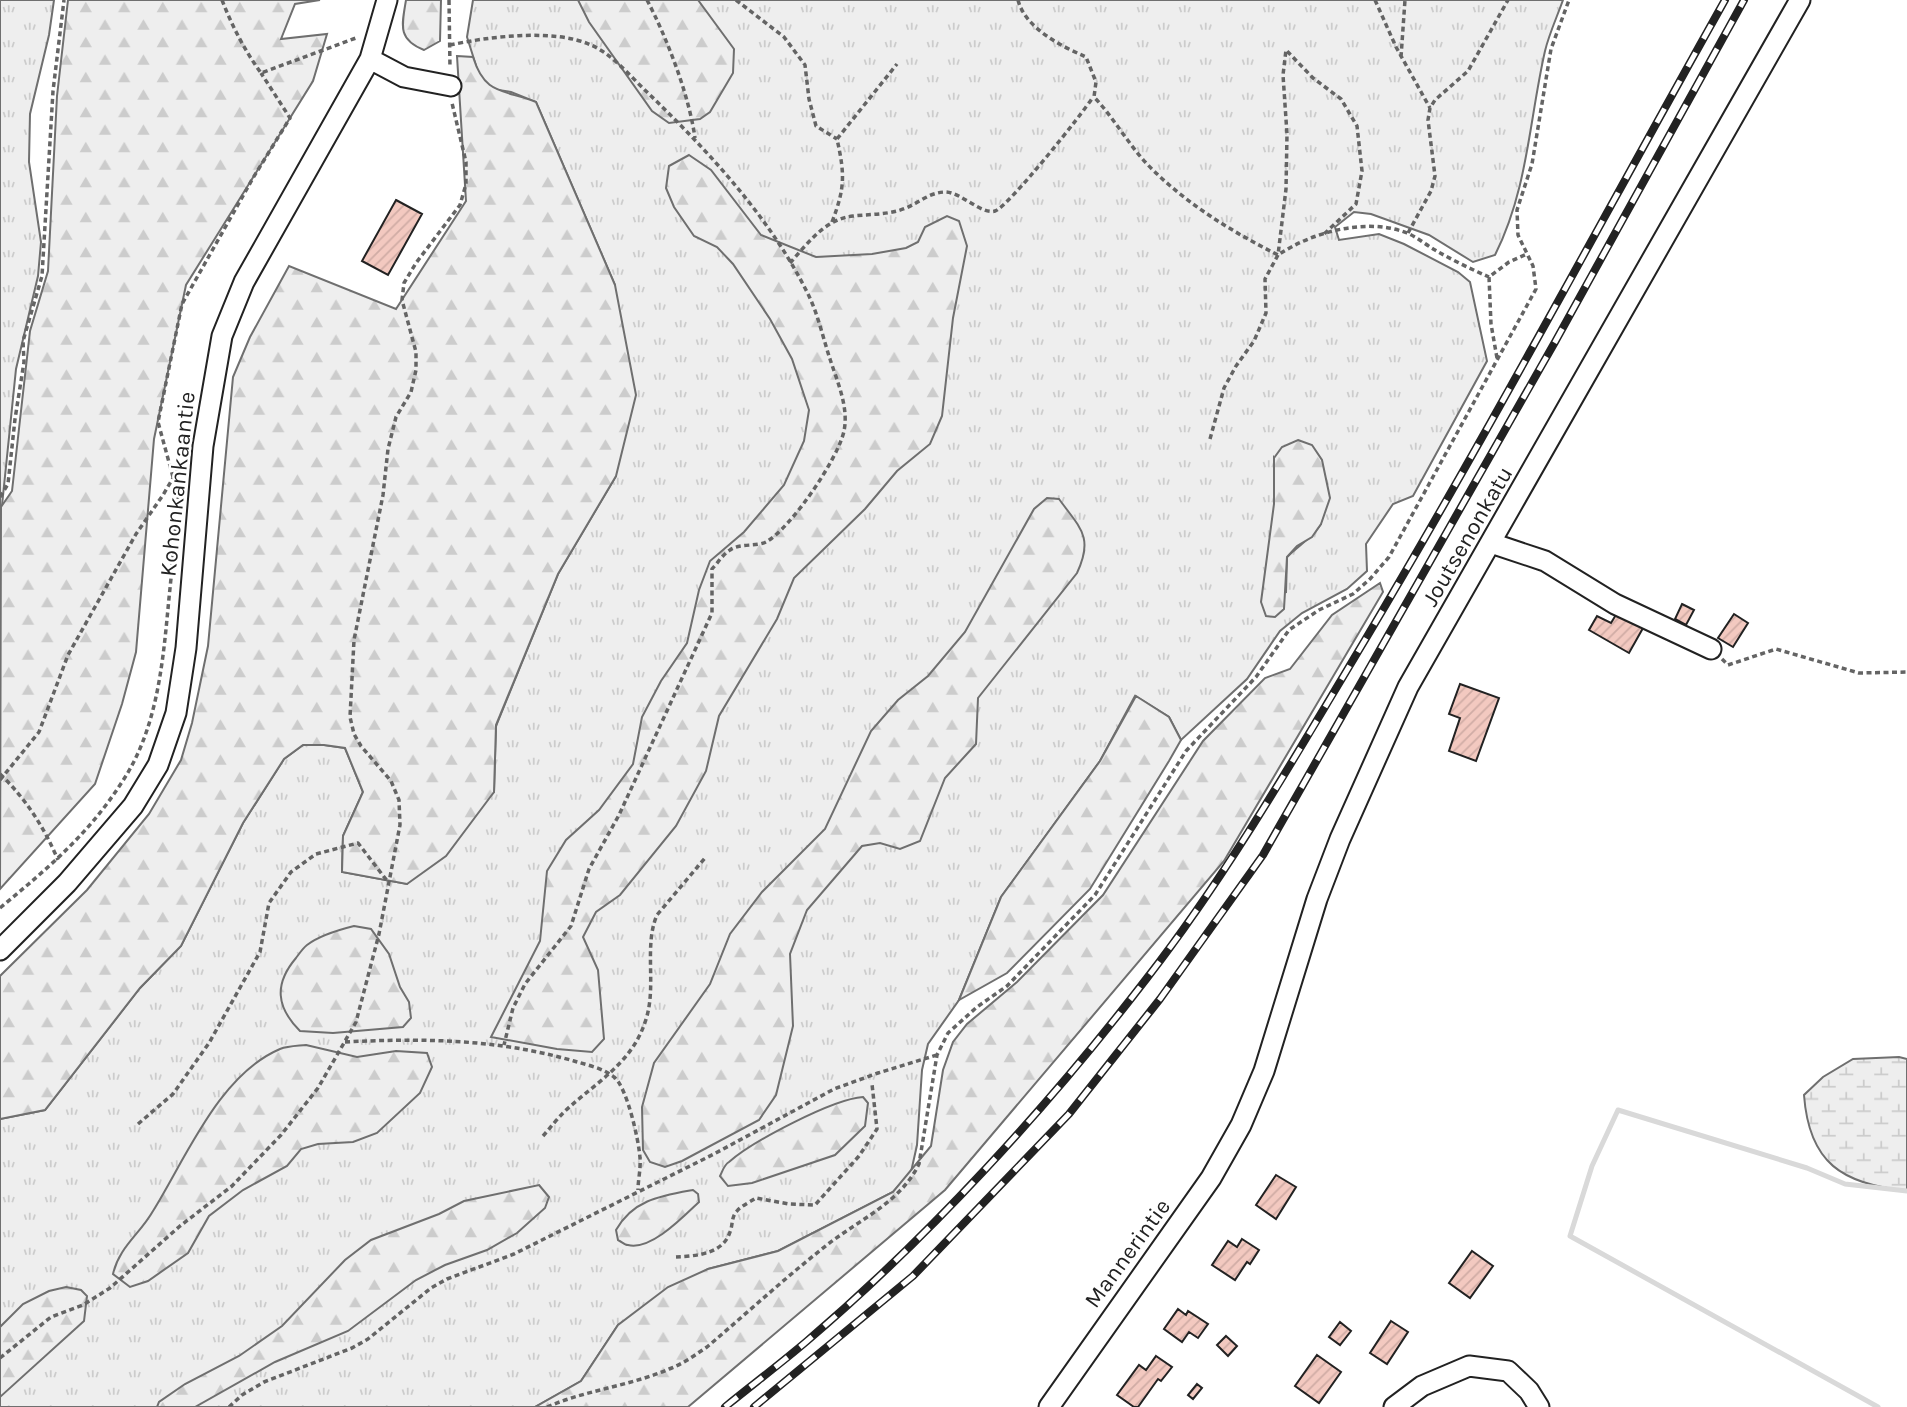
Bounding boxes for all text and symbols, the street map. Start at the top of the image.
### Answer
street label: Kohonkankaantie [154,390,201,578]
street label: Joutsenonkatu [1417,462,1518,611]
street label: Mannerintie [1079,1194,1176,1313]

